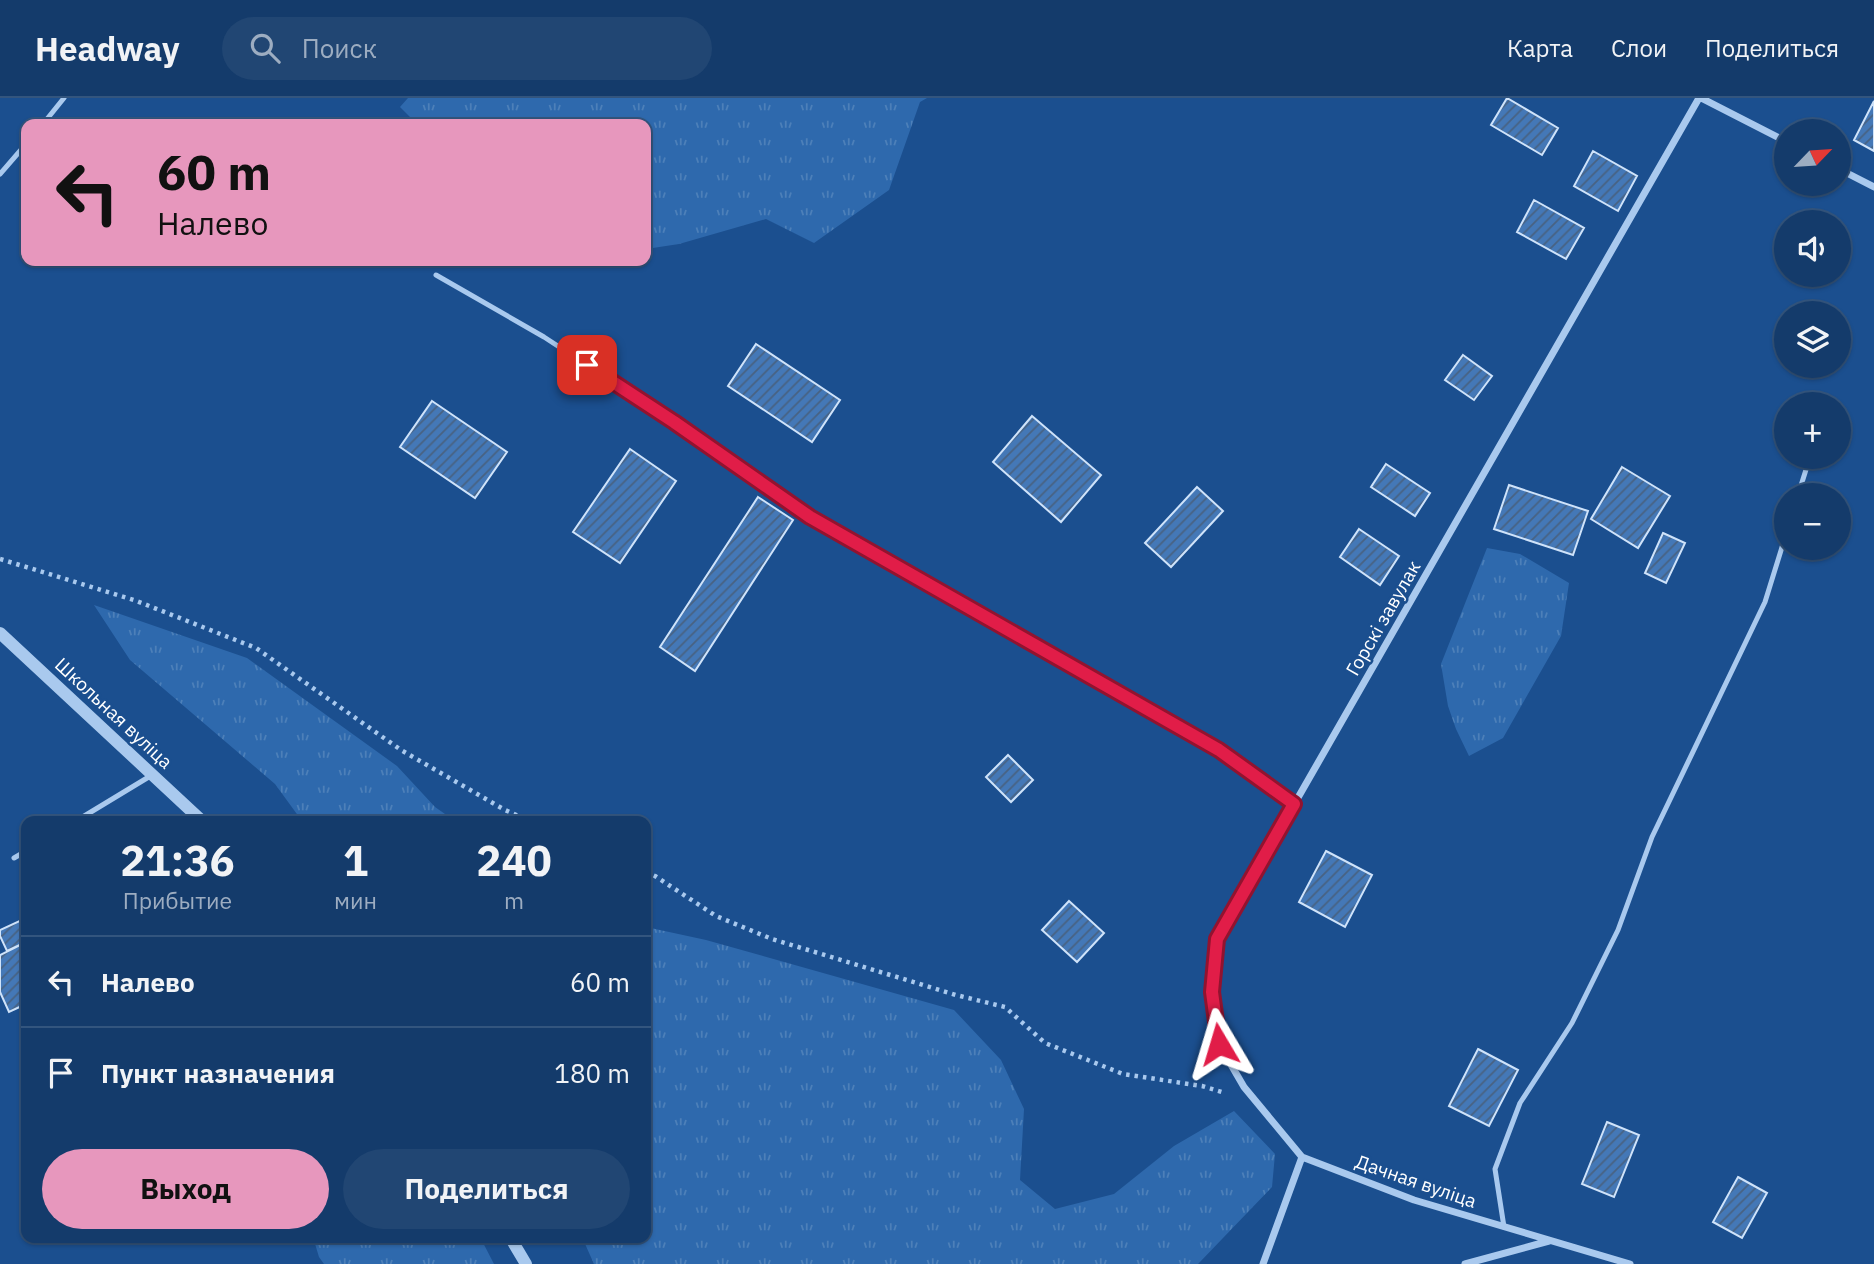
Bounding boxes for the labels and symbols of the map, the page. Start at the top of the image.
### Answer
north arrow [1774,119,1852,196]
pin [557,335,617,395]
street label: Горскі завулак [1340,556,1426,680]
street label: Школьная вуліца [50,652,178,774]
position arrow [1182,1007,1256,1081]
street label: Дачная вуліца [1352,1149,1480,1213]

